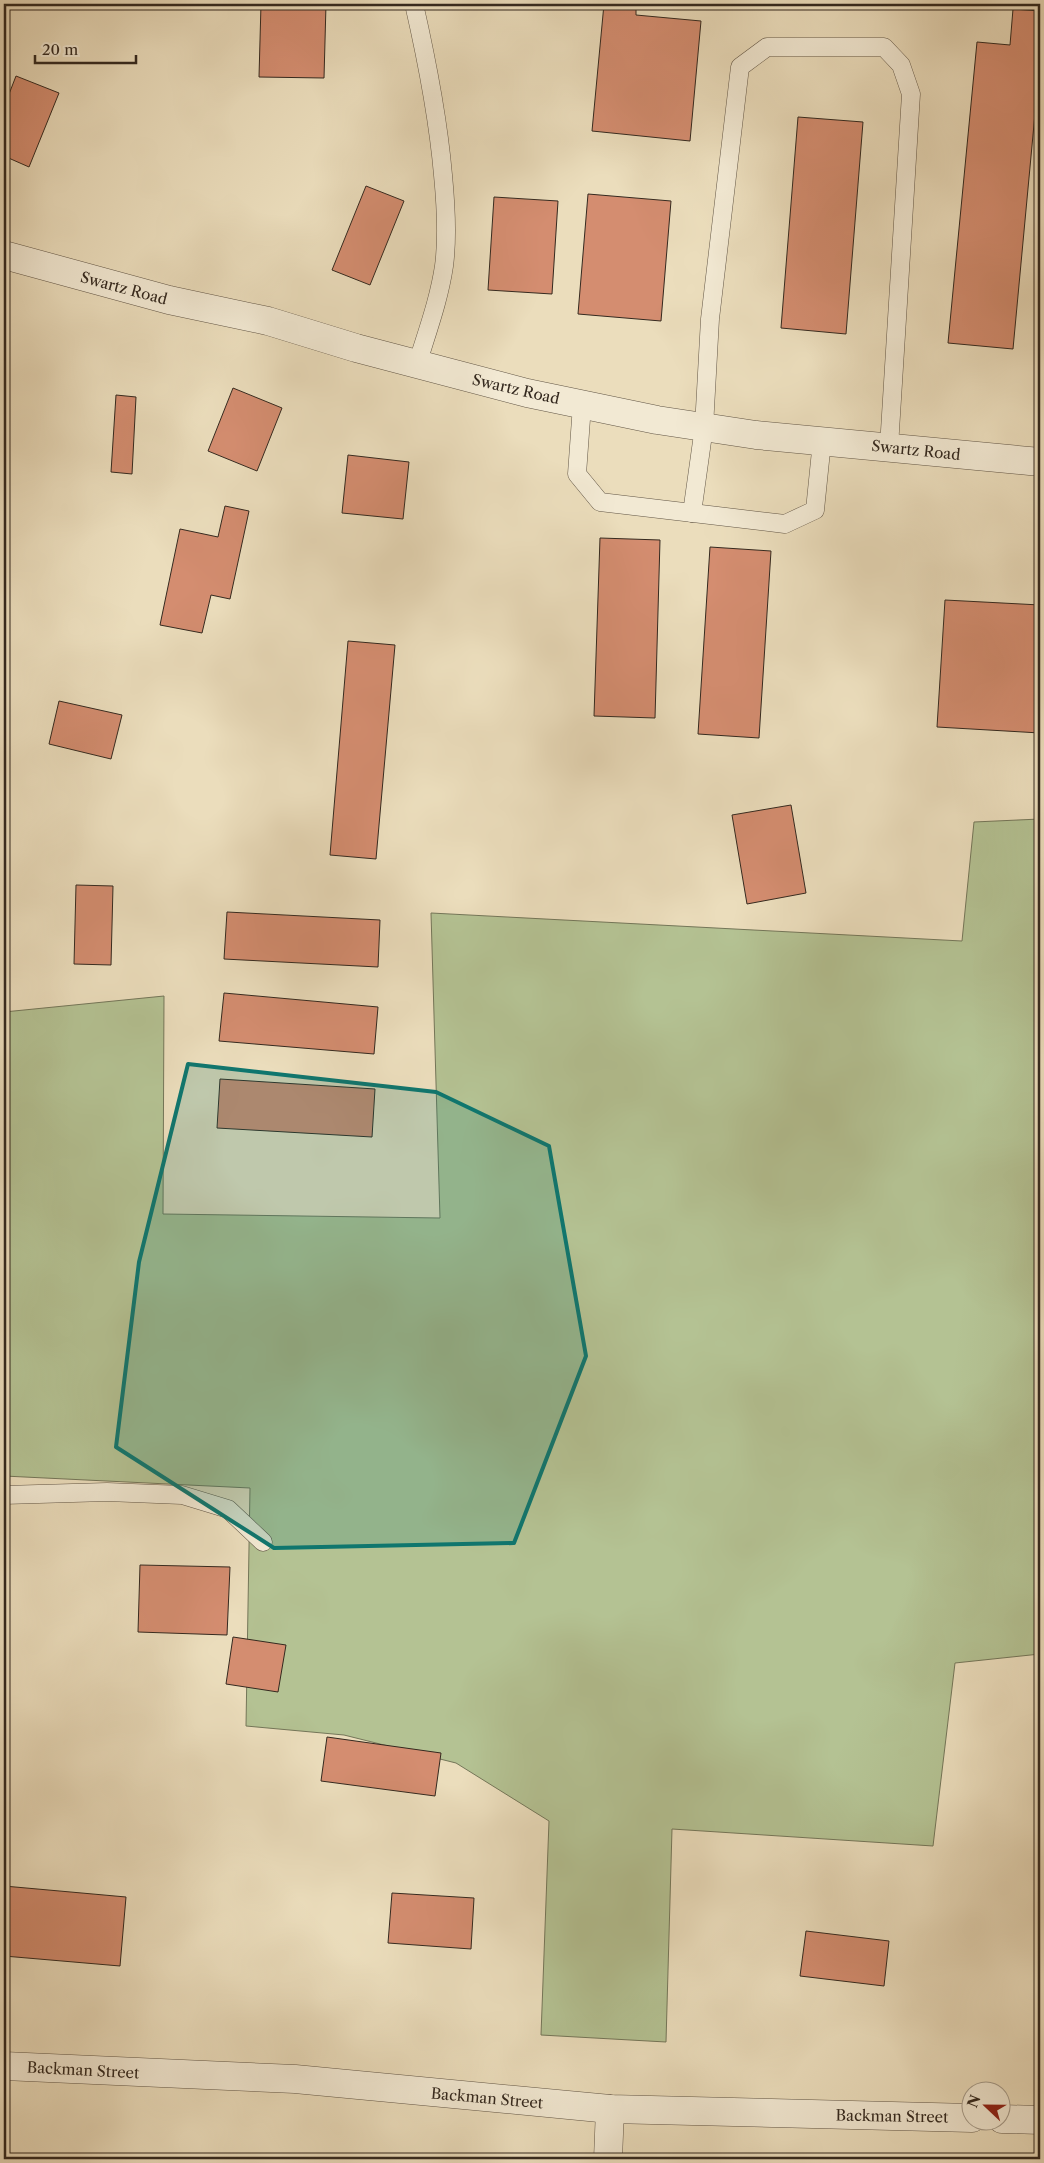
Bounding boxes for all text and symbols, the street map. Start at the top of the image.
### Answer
scale bar [35,32,136,64]
text: 20 m [42,40,78,59]
street label: Swartz Road [78,267,170,309]
street label: Swartz Road [470,370,562,408]
street label: Swartz Road [871,436,961,464]
street label: Backman Street [26,2058,140,2082]
north arrow [962,2080,1012,2130]
street label: Backman Street [430,2084,545,2112]
text: N [963,2092,985,2110]
street label: Backman Street [835,2106,949,2126]

